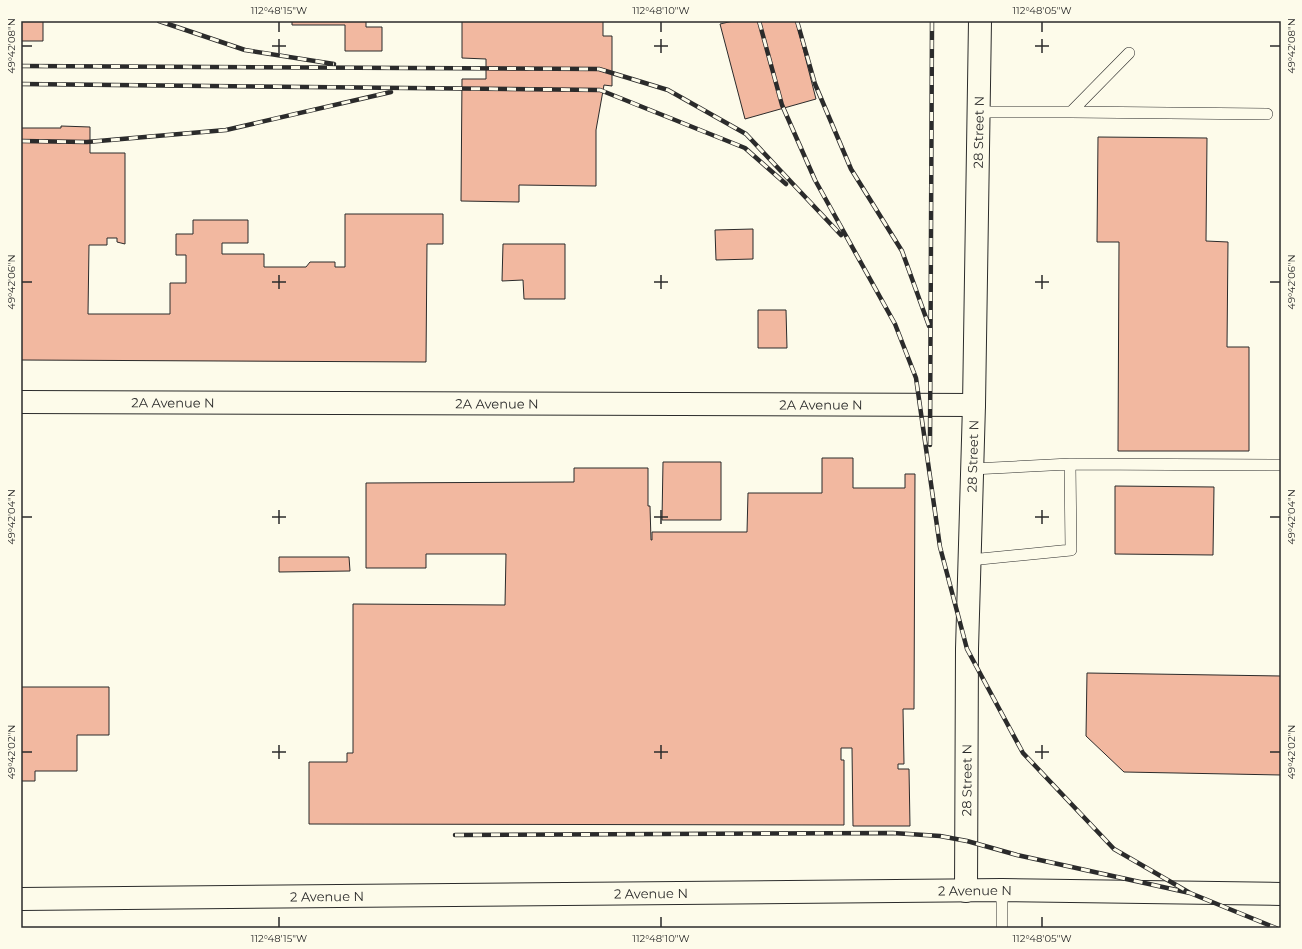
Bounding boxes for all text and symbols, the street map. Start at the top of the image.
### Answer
text: 112°48'15"W [251,4,307,17]
text: 112°48'10"W [632,4,690,17]
text: 112°48'05"W [1012,4,1072,17]
text: 49°42'08"N [5,18,18,74]
text: 49°42'08"N [1285,18,1298,74]
street label: 28 Street N [970,96,987,168]
text: 49°42'06"N [5,254,18,310]
text: 49°42'06"N [1285,254,1298,310]
street label: 2A Avenue N [131,394,215,411]
street label: 2A Avenue N [455,395,539,412]
street label: 2A Avenue N [779,396,863,413]
street label: 28 Street N [963,420,982,493]
text: 49°42'04"N [5,489,18,545]
text: 49°42'04"N [1285,489,1298,545]
text: 49°42'02"N [5,725,18,779]
text: 49°42'02"N [1285,725,1298,779]
street label: 28 Street N [958,744,975,816]
street label: 2 Avenue N [938,882,1012,899]
street label: 2 Avenue N [614,885,688,902]
street label: 2 Avenue N [290,888,364,905]
text: 112°48'15"W [251,932,307,945]
text: 112°48'10"W [632,932,690,945]
text: 112°48'05"W [1012,932,1072,945]

